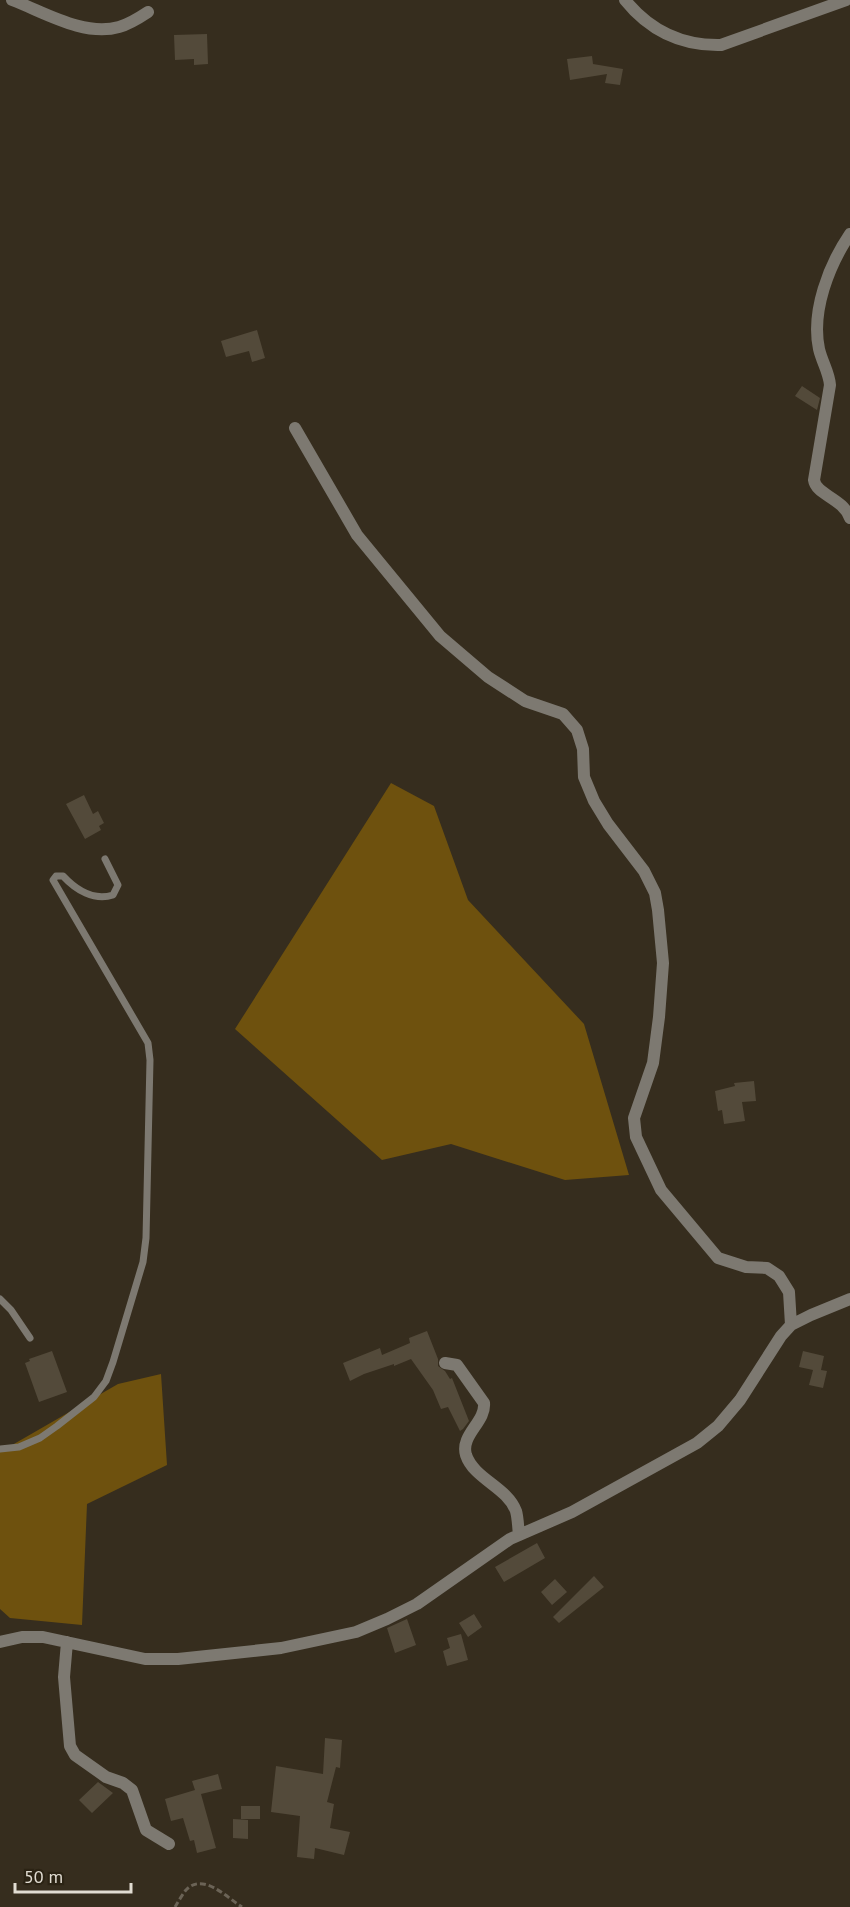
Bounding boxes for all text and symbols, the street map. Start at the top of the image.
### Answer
scale bar [15,1856,130,1894]
text: 50 m [24,1865,63,1888]

